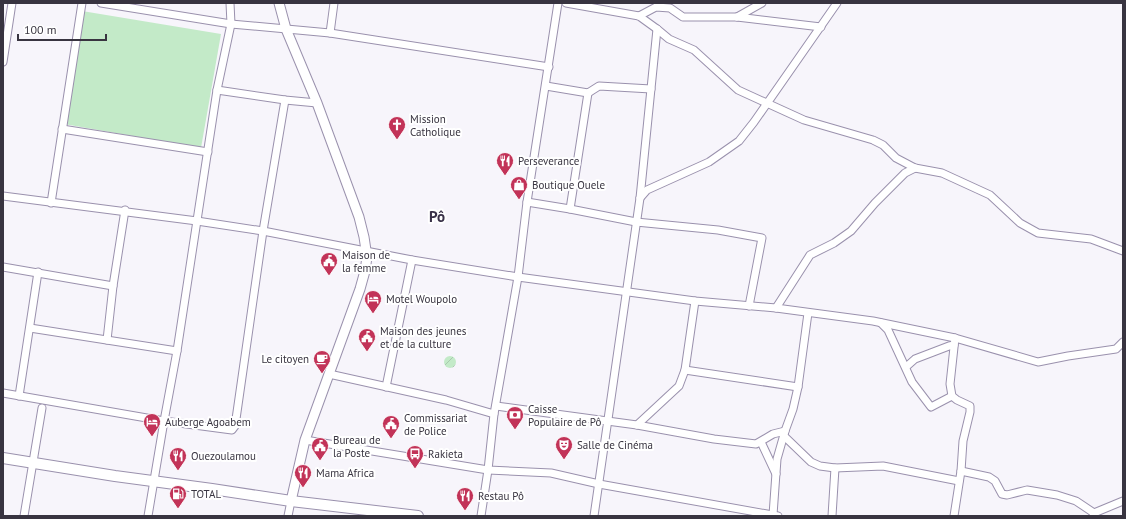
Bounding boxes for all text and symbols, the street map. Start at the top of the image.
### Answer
scale bar [18,16,106,42]
text: 100 m [24,22,57,37]
place label: Mission Catholique [410,112,461,139]
church icon: Mission Catholique [387,115,407,140]
restaurant icon: Perseverance [495,151,515,176]
place label: Perseverance [518,154,580,168]
shop icon: Boutique Ouele [509,175,529,200]
place label: Boutique Ouele [532,178,606,192]
district label: Pô [429,207,445,226]
place label: Maison de la femme [342,248,391,275]
public building icon: Maison de la femme [319,251,339,276]
hotel icon: Motel Woupolo [363,289,383,314]
place label: Motel Woupolo [386,292,457,306]
place label: Maison des jeunes et de la culture [380,324,467,351]
public building icon: Maison des jeunes et de la culture [357,327,377,352]
cafe icon: Le citoyen [312,349,332,374]
place label: Le citoyen [262,352,309,366]
place label: Caisse Populaire de Pô [528,402,602,429]
bank icon: Caisse Populaire de Pô [505,405,525,430]
place label: Commissariat de Police [404,411,467,438]
hotel icon: Auberge Agoabem [142,412,162,437]
public building icon: Commissariat de Police [381,414,401,439]
place label: Auberge Agoabem [165,415,251,429]
place label: Bureau de la Poste [333,433,381,460]
theatre icon: Salle de Cinéma [554,435,574,460]
public building icon: Bureau de la Poste [310,436,330,461]
place label: Salle de Cinéma [577,438,653,452]
bus stop icon: Rakieta [405,444,425,469]
restaurant icon: Ouezoulamou [168,446,188,471]
place label: Rakieta [428,447,463,461]
place label: Ouezoulamou [191,449,256,463]
restaurant icon: Mama Africa [293,463,313,488]
place label: Mama Africa [316,466,374,480]
fuel station icon: TOTAL [168,484,188,509]
restaurant icon: Restau Pô [455,486,475,511]
place label: TOTAL [191,487,221,501]
place label: Restau Pô [478,489,524,503]

